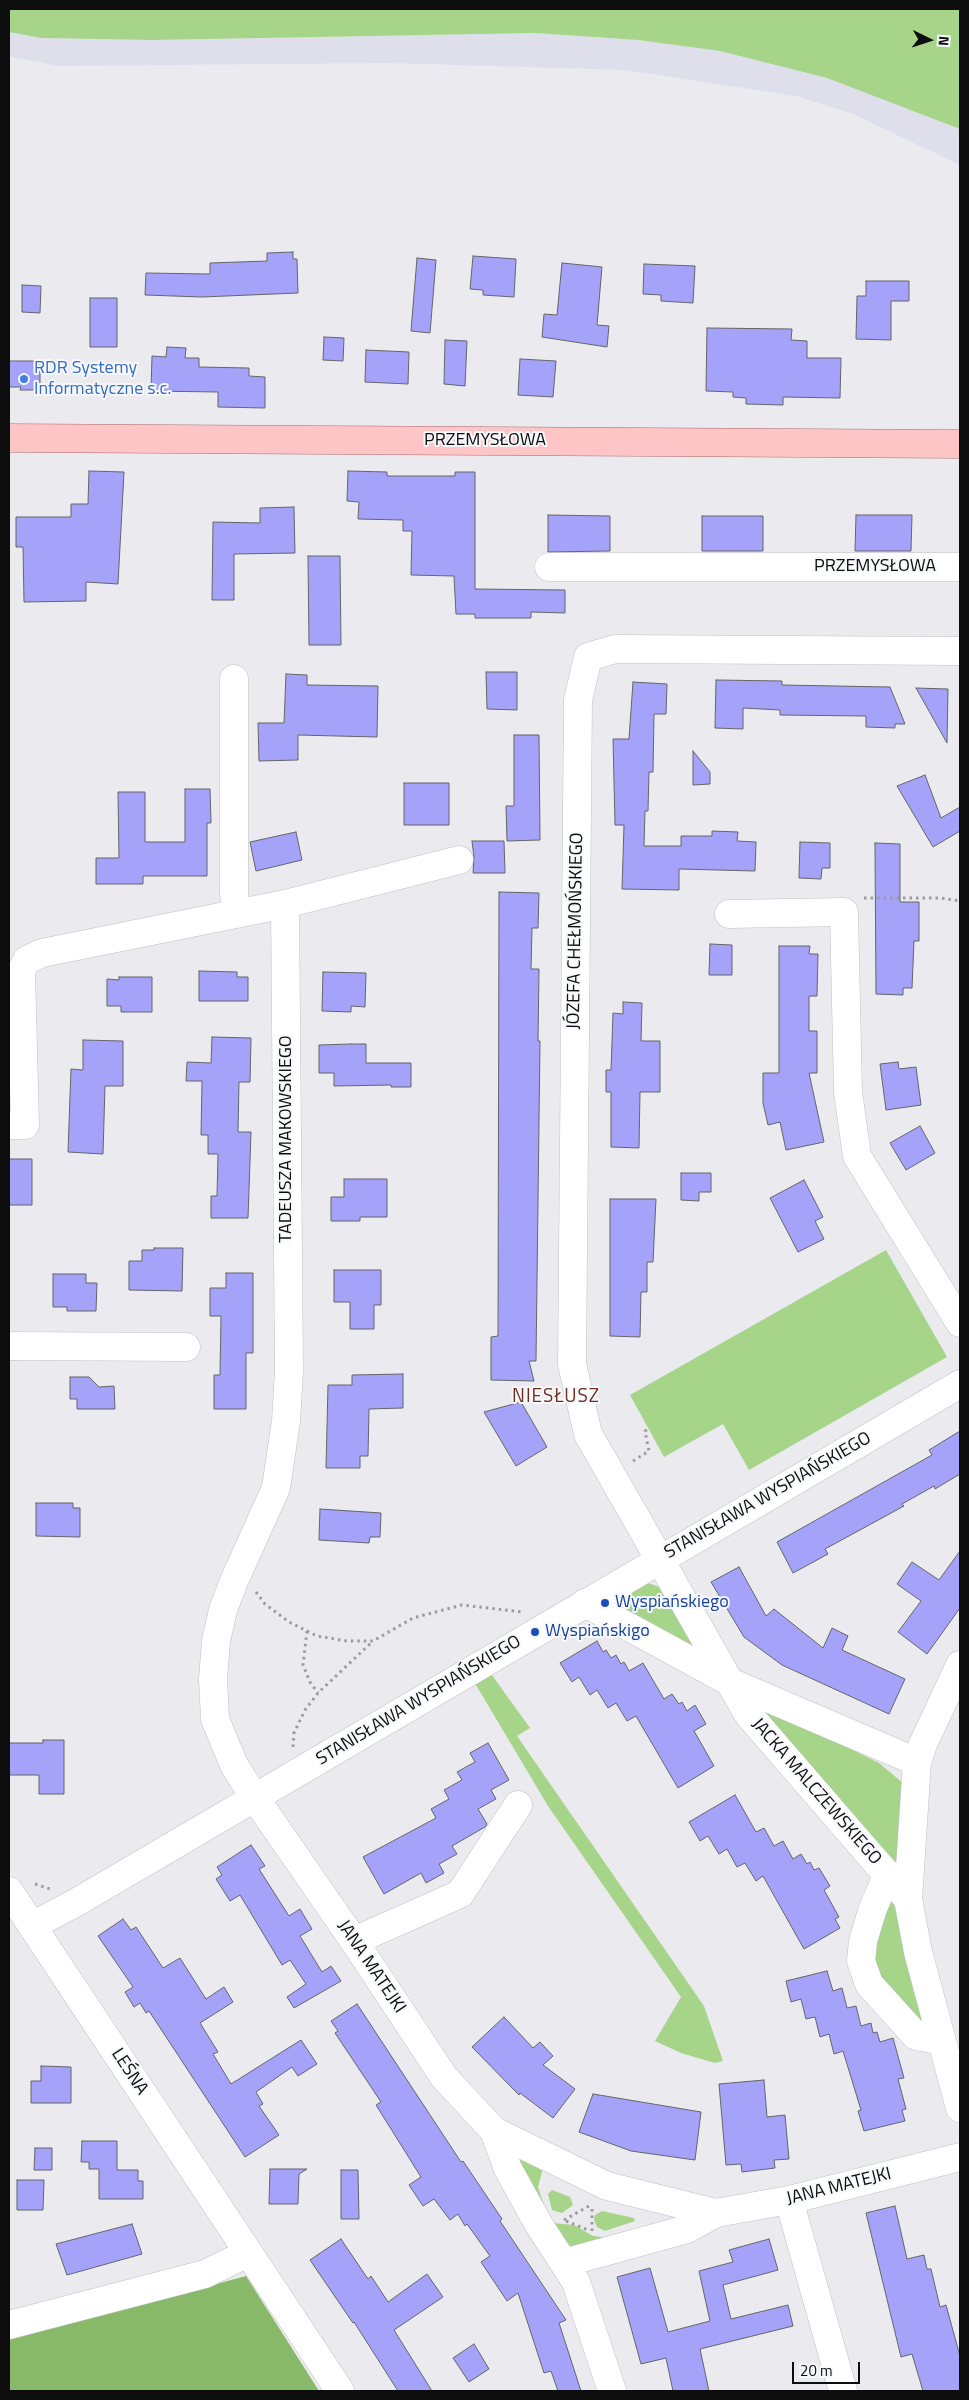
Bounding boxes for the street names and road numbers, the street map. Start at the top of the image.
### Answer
street label: PRZEMYSŁOWA [424,430,546,452]
street label: PRZEMYSŁOWA [814,556,936,578]
street label: JÓZEFA CHEŁMOŃSKIEGO [563,832,589,1030]
street label: TADEUSZA MAKOWSKIEGO [276,1035,298,1243]
street label: STANISŁAWA WYSPIAŃSKIEGO [661,1428,875,1564]
street label: STANISŁAWA WYSPIAŃSKIEGO [313,1631,525,1771]
street label: JACKA MALCZEWSKIEGO [746,1714,886,1870]
street label: JANA MATEJKI [332,1917,410,2017]
street label: LEŚNA [106,2045,152,2099]
street label: JANA MATEJKI [784,2164,894,2210]

